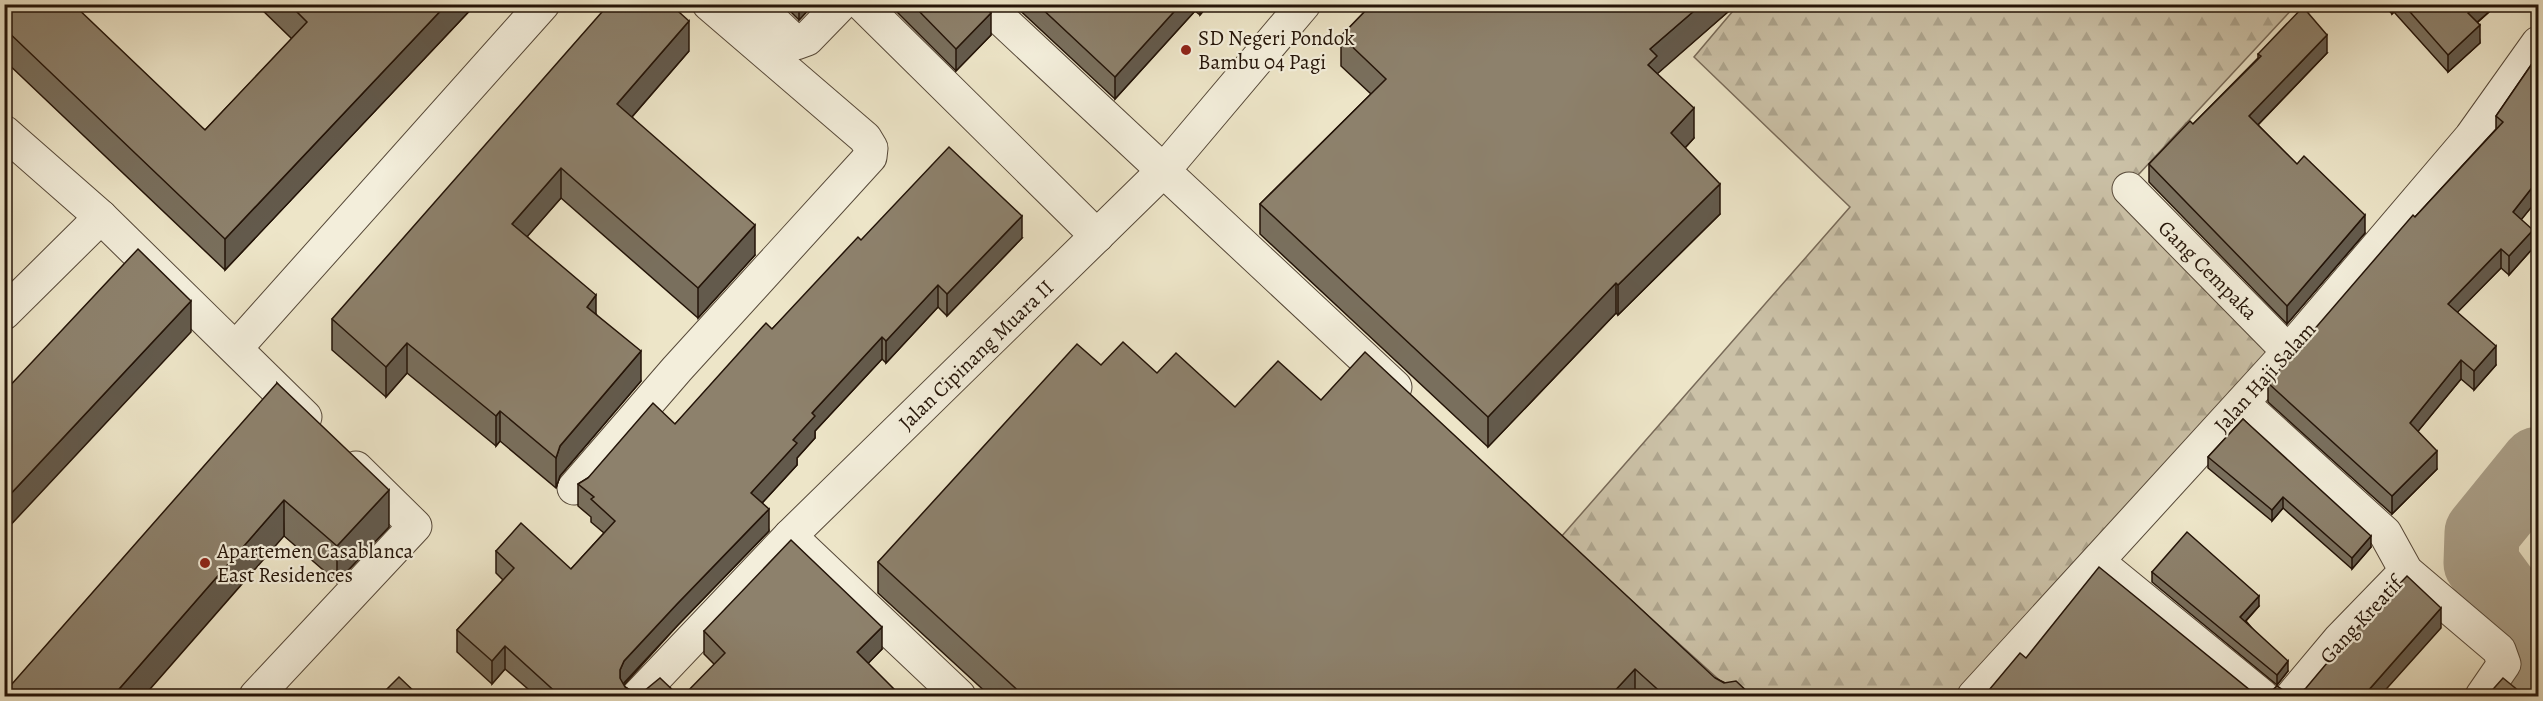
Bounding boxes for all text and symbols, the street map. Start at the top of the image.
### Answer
place label: SD Negeri Pondok Bambu 04 Pagi [1198,24,1355,76]
marker: SD Negeri Pondok Bambu 04 Pagi [1179,43,1193,57]
street label: Gang Cempaka [2152,214,2264,326]
street label: Jalan Cipinang Muara II [892,274,1060,436]
street label: Jalan Haji Salam [2208,316,2322,438]
place label: Apartemen Casablanca East Residences [216,537,414,589]
marker: Apartemen Casablanca East Residences [198,556,212,570]
street label: Gang Kreatif [2313,568,2411,670]

